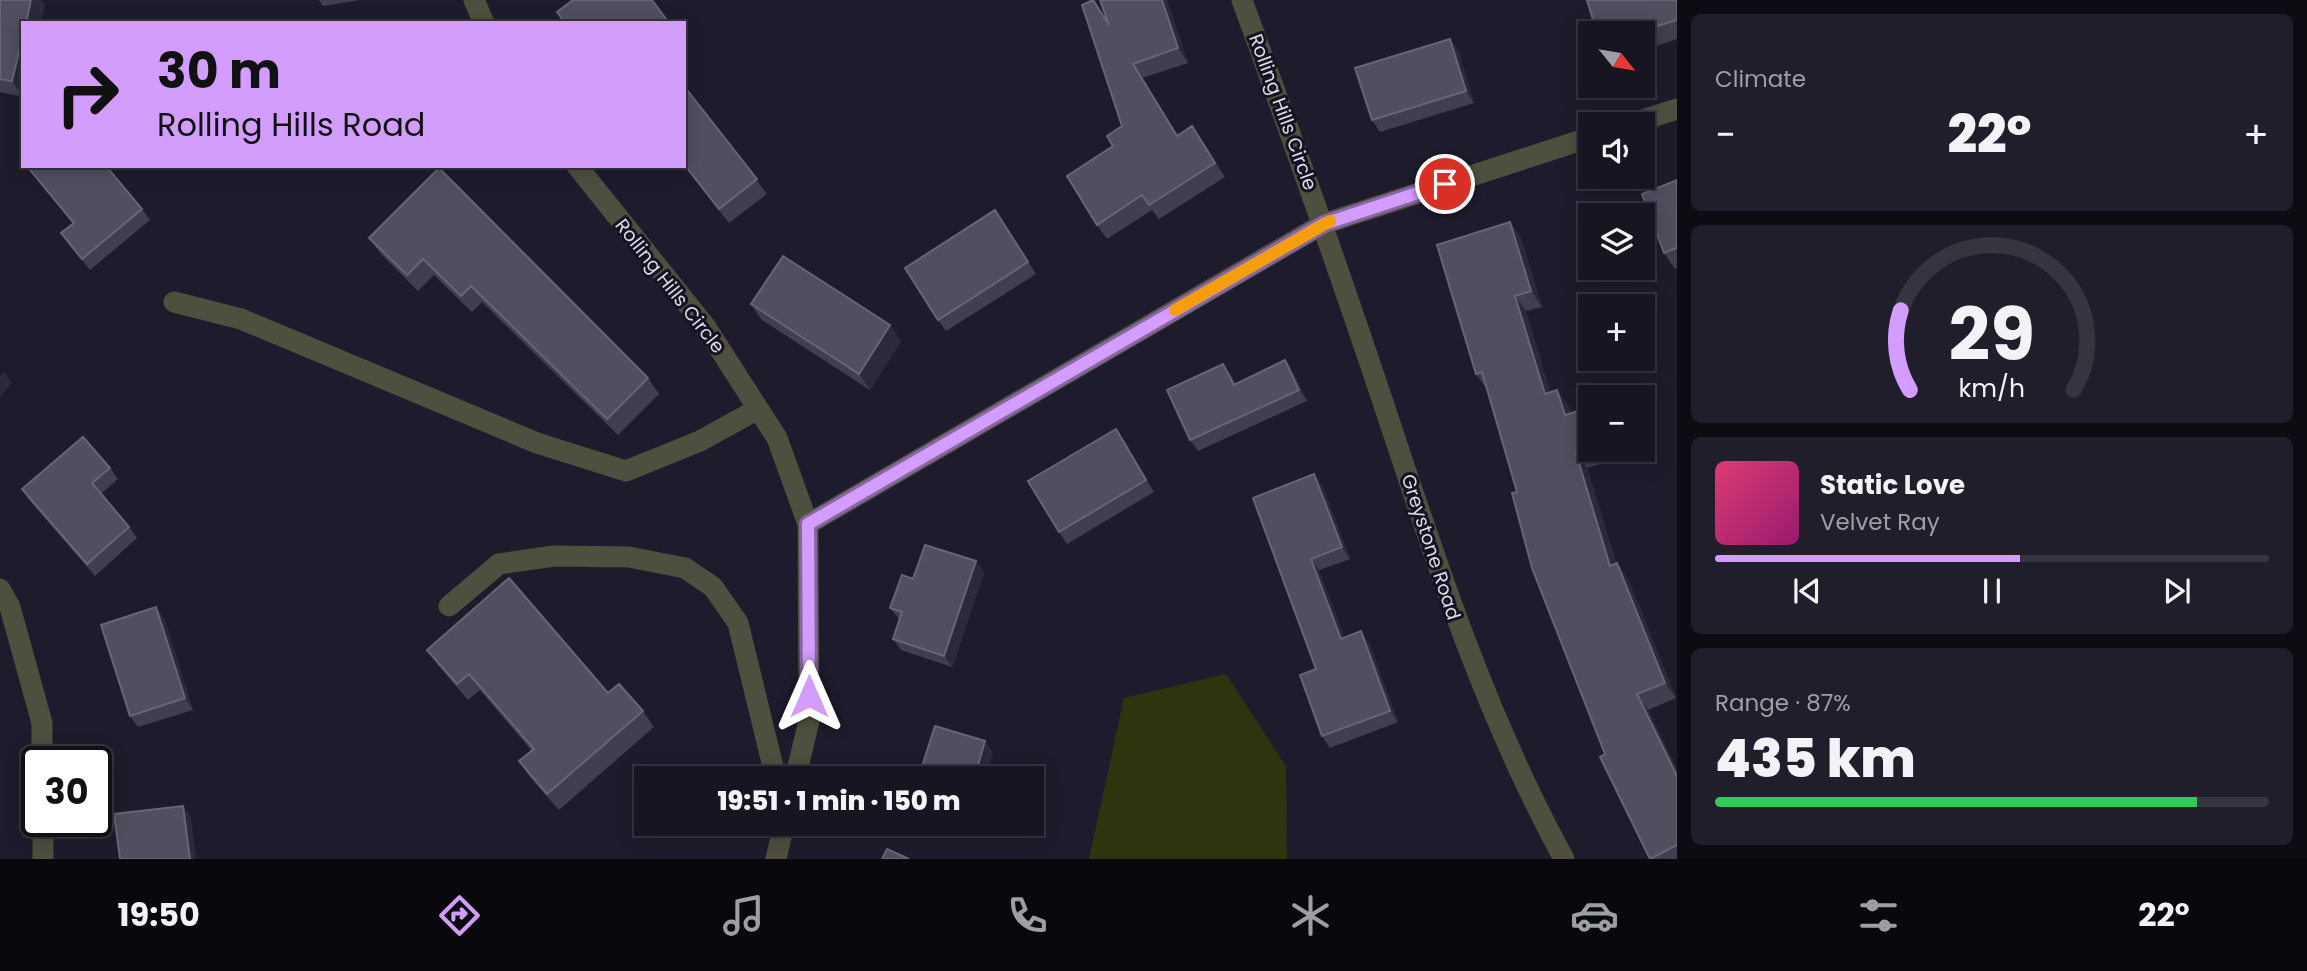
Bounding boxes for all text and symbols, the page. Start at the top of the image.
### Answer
north arrow [1578,21,1656,98]
map controls [1578,21,1655,462]
street label: Rolling Hills Circle [1242,30,1324,194]
text: 30 m [157,37,281,105]
icon: right [42,49,133,140]
text: Climate [1715,63,1806,95]
text: 22° [1947,98,2032,171]
text: Rolling Hills Road [157,102,425,147]
text: − [1715,108,1736,161]
text: + [2243,108,2269,161]
button: sound [1578,112,1655,189]
pin [1415,154,1475,214]
icon: arrive [1426,165,1464,203]
button: layers [1578,203,1655,280]
street label: Rolling Hills Circle [609,213,731,359]
text: 29 [1949,284,2035,385]
button: + [1578,294,1655,371]
text: km/h [1959,371,2025,406]
button: − [1578,385,1655,462]
text: Static Love [1820,467,1965,503]
street label: Greystone Road [1395,471,1467,623]
text: Velvet Ray [1820,506,1940,538]
icon: previous [1788,572,1826,610]
icon: pause [1973,572,2011,610]
icon: next [2158,572,2196,610]
position arrow [772,659,846,733]
text: Range · 87% [1715,687,1851,719]
text: 435 km [1715,722,1916,795]
speed limit sign: 30 [21,746,112,837]
text: 19:51 · 1 min · 150 m [718,783,960,819]
icon: directions [435,891,484,940]
icon: music [719,891,768,940]
icon: phone [1003,891,1052,940]
icon: climate [1286,891,1335,940]
icon: car [1570,891,1619,940]
icon: filters [1854,891,1903,940]
text: 19:50 [117,892,200,937]
text: 22° [2138,892,2190,937]

